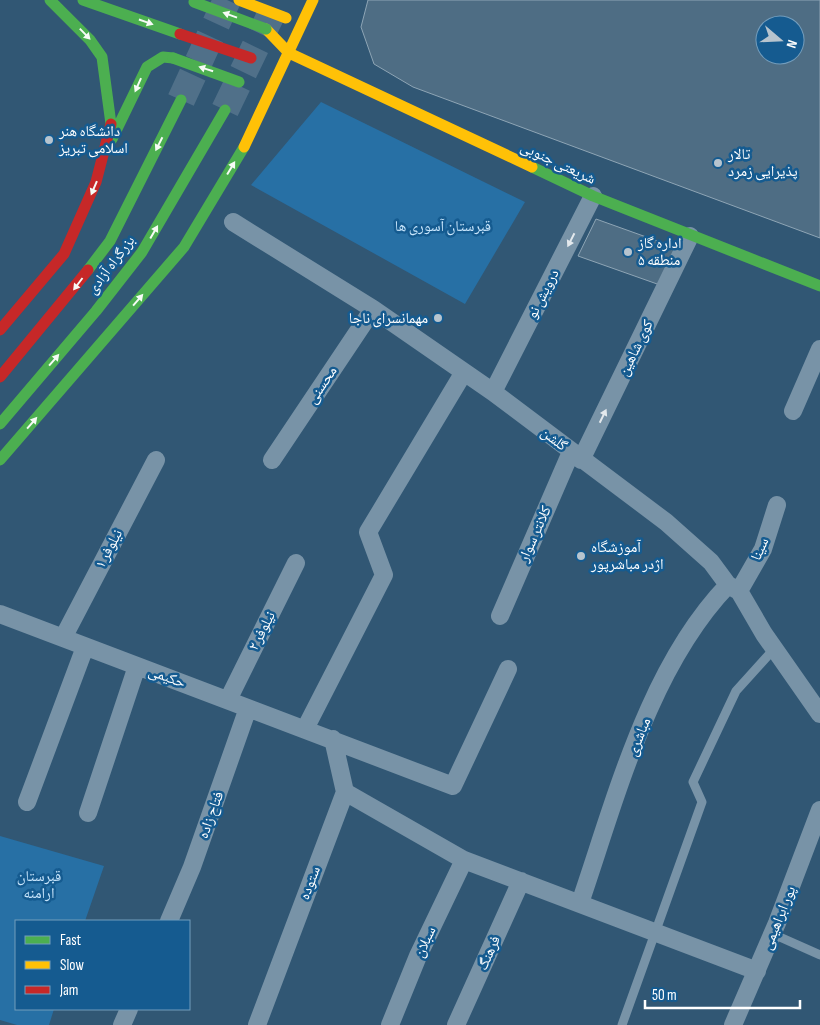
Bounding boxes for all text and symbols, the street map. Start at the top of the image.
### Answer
one-way arrow [222,11,237,19]
north arrow [755,15,805,65]
one-way arrow [138,19,153,26]
one-way arrow [78,28,90,40]
text: N [783,38,801,50]
one-way arrow [199,64,214,72]
one-way arrow [134,78,142,92]
place label: دانشگاه هنر اسلامی تبریز [58,122,128,158]
marker: دانشگاه هنر اسلامی تبریز [43,134,55,146]
one-way arrow [155,137,163,151]
street label: شریعتی جنوبی [517,137,599,189]
place label: تالار پذیرایی زمرد [727,145,798,181]
marker: تالار پذیرایی زمرد [712,157,724,169]
one-way arrow [227,161,236,174]
one-way arrow [90,181,98,196]
park label: قبرستان آسوری ها [395,217,491,236]
one-way arrow [149,225,158,238]
street label: بزرگراه آزادی [83,232,139,298]
one-way arrow [567,233,575,247]
place label: اداره گاز منطقه ۵ [637,234,681,270]
marker: اداره گاز منطقه ۵ [622,246,634,258]
street label: درویش نو [523,266,563,322]
one-way arrow [73,277,83,291]
one-way arrow [132,294,143,306]
place label: مهمانسرای ناجا [349,309,428,328]
marker: مهمانسرای ناجا [432,312,444,324]
street label: کوی شاهین [614,317,658,379]
one-way arrow [49,354,60,367]
street label: محسنی [303,362,342,408]
one-way arrow [599,409,607,423]
one-way arrow [26,418,38,430]
street label: گلشن [537,423,571,456]
street label: کلانتر سوار [514,503,556,566]
street label: نیلوفر ۱ [91,526,127,572]
street label: سینا [747,534,773,564]
place label: آموزشگاه اژدر مباشرپور [590,538,664,574]
marker: آموزشگاه اژدر مباشرپور [575,550,587,562]
street label: نیلوفر ۲ [244,608,280,654]
street label: حکیمی [146,662,189,693]
street label: مباشری [623,715,655,759]
street label: فتاح زاده [194,789,228,841]
street label: ستوده [295,863,325,903]
park label: قبرستان ارامنه [17,867,61,903]
street label: پور ابراهیمی [758,883,800,953]
legend [15,920,190,1010]
street label: سبلان [410,923,440,961]
text: Fast [60,931,82,950]
street label: فرهنگ [473,933,505,973]
text: Slow [60,956,84,975]
scale bar [645,978,800,1010]
text: Jam [59,981,78,1000]
text: 50 m [652,986,677,1005]

